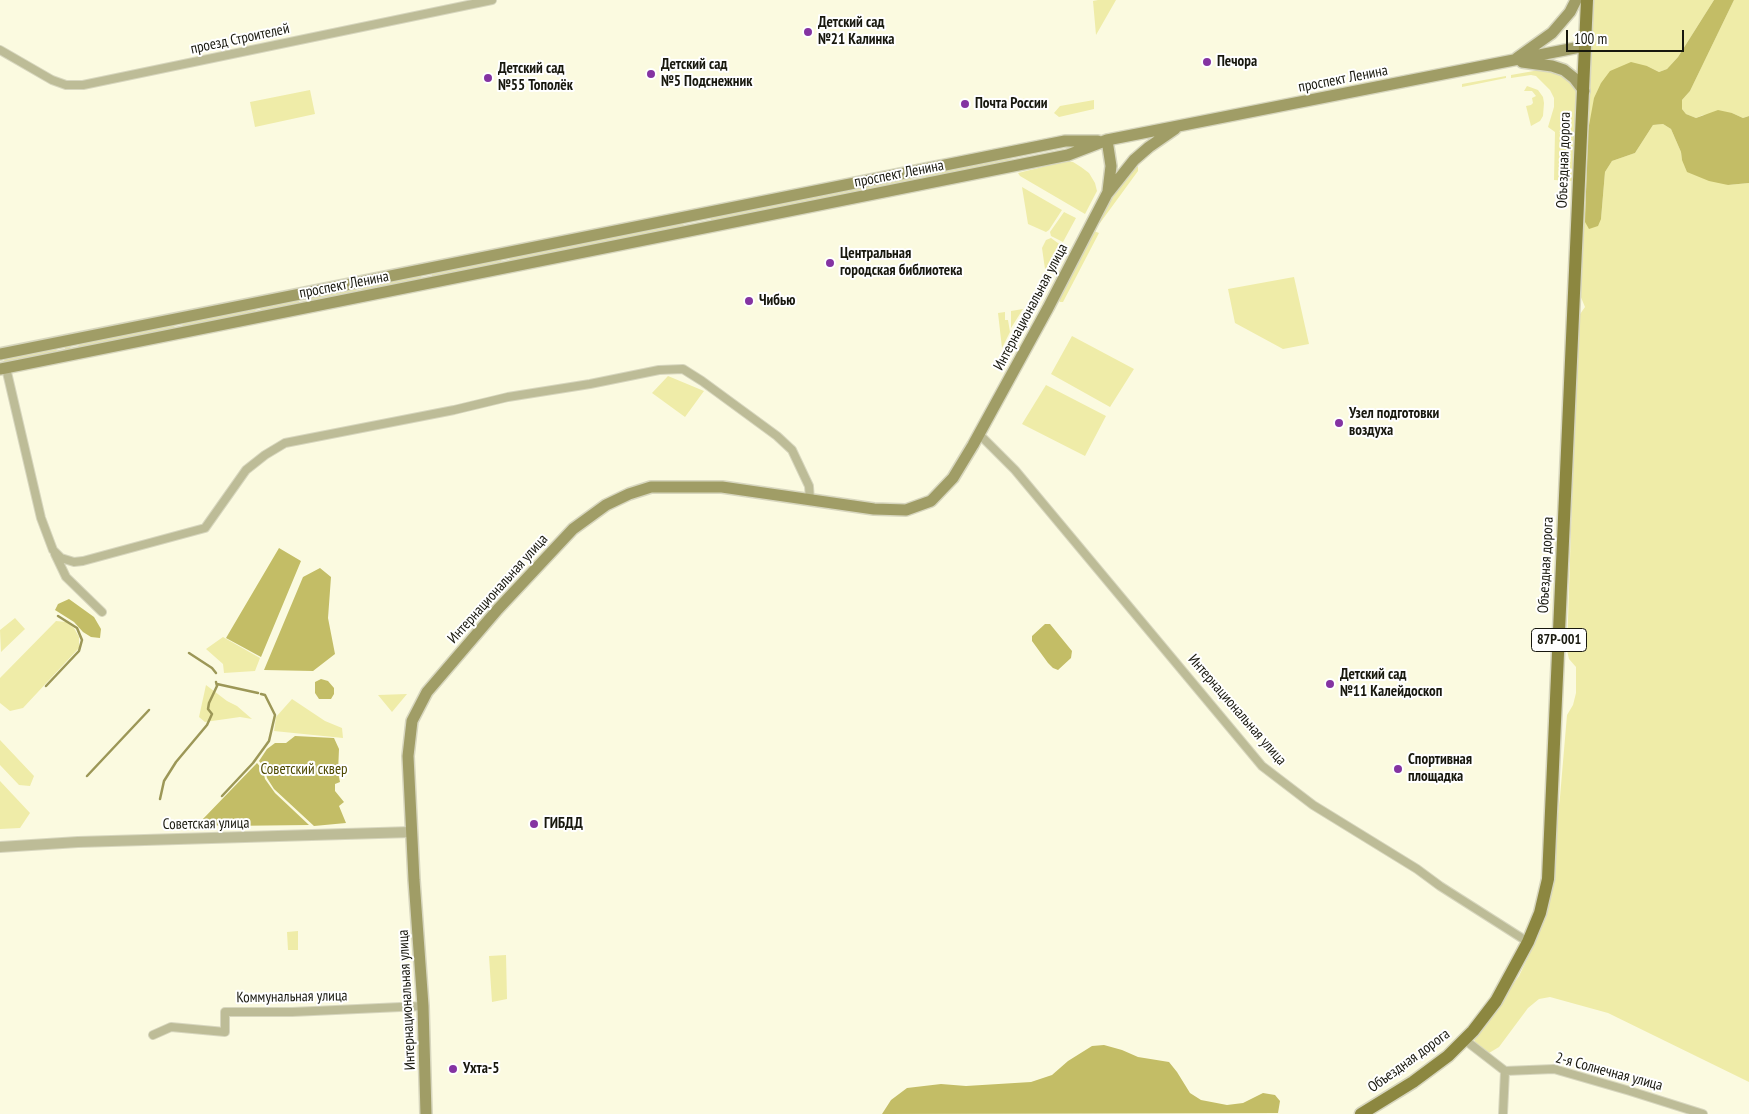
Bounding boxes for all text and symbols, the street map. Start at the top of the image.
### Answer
place label: Детский сад №21 Калинка [818,14,894,49]
street label: проезд Строителей [189,20,291,58]
scale bar [1569,20,1686,52]
marker: Детский сад №21 Калинка [802,26,814,38]
text: 100 m [1574,29,1607,48]
place label: Печора [1217,53,1257,71]
place label: Детский сад №5 Подснежник [661,56,752,91]
marker: Печора [1201,56,1213,68]
place label: Детский сад №55 Тополёк [498,60,573,95]
street label: проспект Ленина [1297,62,1389,96]
marker: Детский сад №5 Подснежник [645,68,657,80]
marker: Детский сад №55 Тополёк [482,72,494,84]
place label: Почта России [975,95,1047,113]
marker: Почта России [959,98,971,110]
street label: Объездная дорога [1553,111,1575,209]
street label: проспект Ленина [853,157,945,191]
street label: Интернациональная улица [990,241,1072,373]
place label: Центральная городская библиотека [840,245,963,280]
marker: Центральная городская библиотека [824,257,836,269]
street label: проспект Ленина [298,268,390,302]
place label: Чибью [759,292,795,310]
marker: Чибью [743,295,755,307]
place label: Узел подготовки воздуха [1349,405,1439,440]
marker: Узел подготовки воздуха [1333,417,1345,429]
street label: Объездная дорога [1534,516,1558,614]
street label: Интернациональная улица [444,531,552,647]
road number: 87Р-001 [1532,628,1586,652]
street label: Интернациональная улица [1184,651,1290,769]
place label: Детский сад №11 Калейдоскоп [1340,666,1442,701]
marker: Детский сад №11 Калейдоскоп [1324,678,1336,690]
place label: Спортивная площадка [1408,751,1472,786]
park label: Советский сквер [260,761,348,779]
marker: Спортивная площадка [1392,763,1404,775]
street label: Советская улица [163,814,249,834]
place label: ГИБДД [544,815,583,833]
marker: ГИБДД [528,818,540,830]
street label: Интернациональная улица [394,929,420,1071]
street label: Коммунальная улица [236,987,348,1007]
street label: Объездная дорога [1365,1025,1453,1097]
street label: 2-я Солнечная улица [1554,1049,1664,1095]
place label: Ухта-5 [463,1060,499,1078]
marker: Ухта-5 [447,1063,459,1075]

